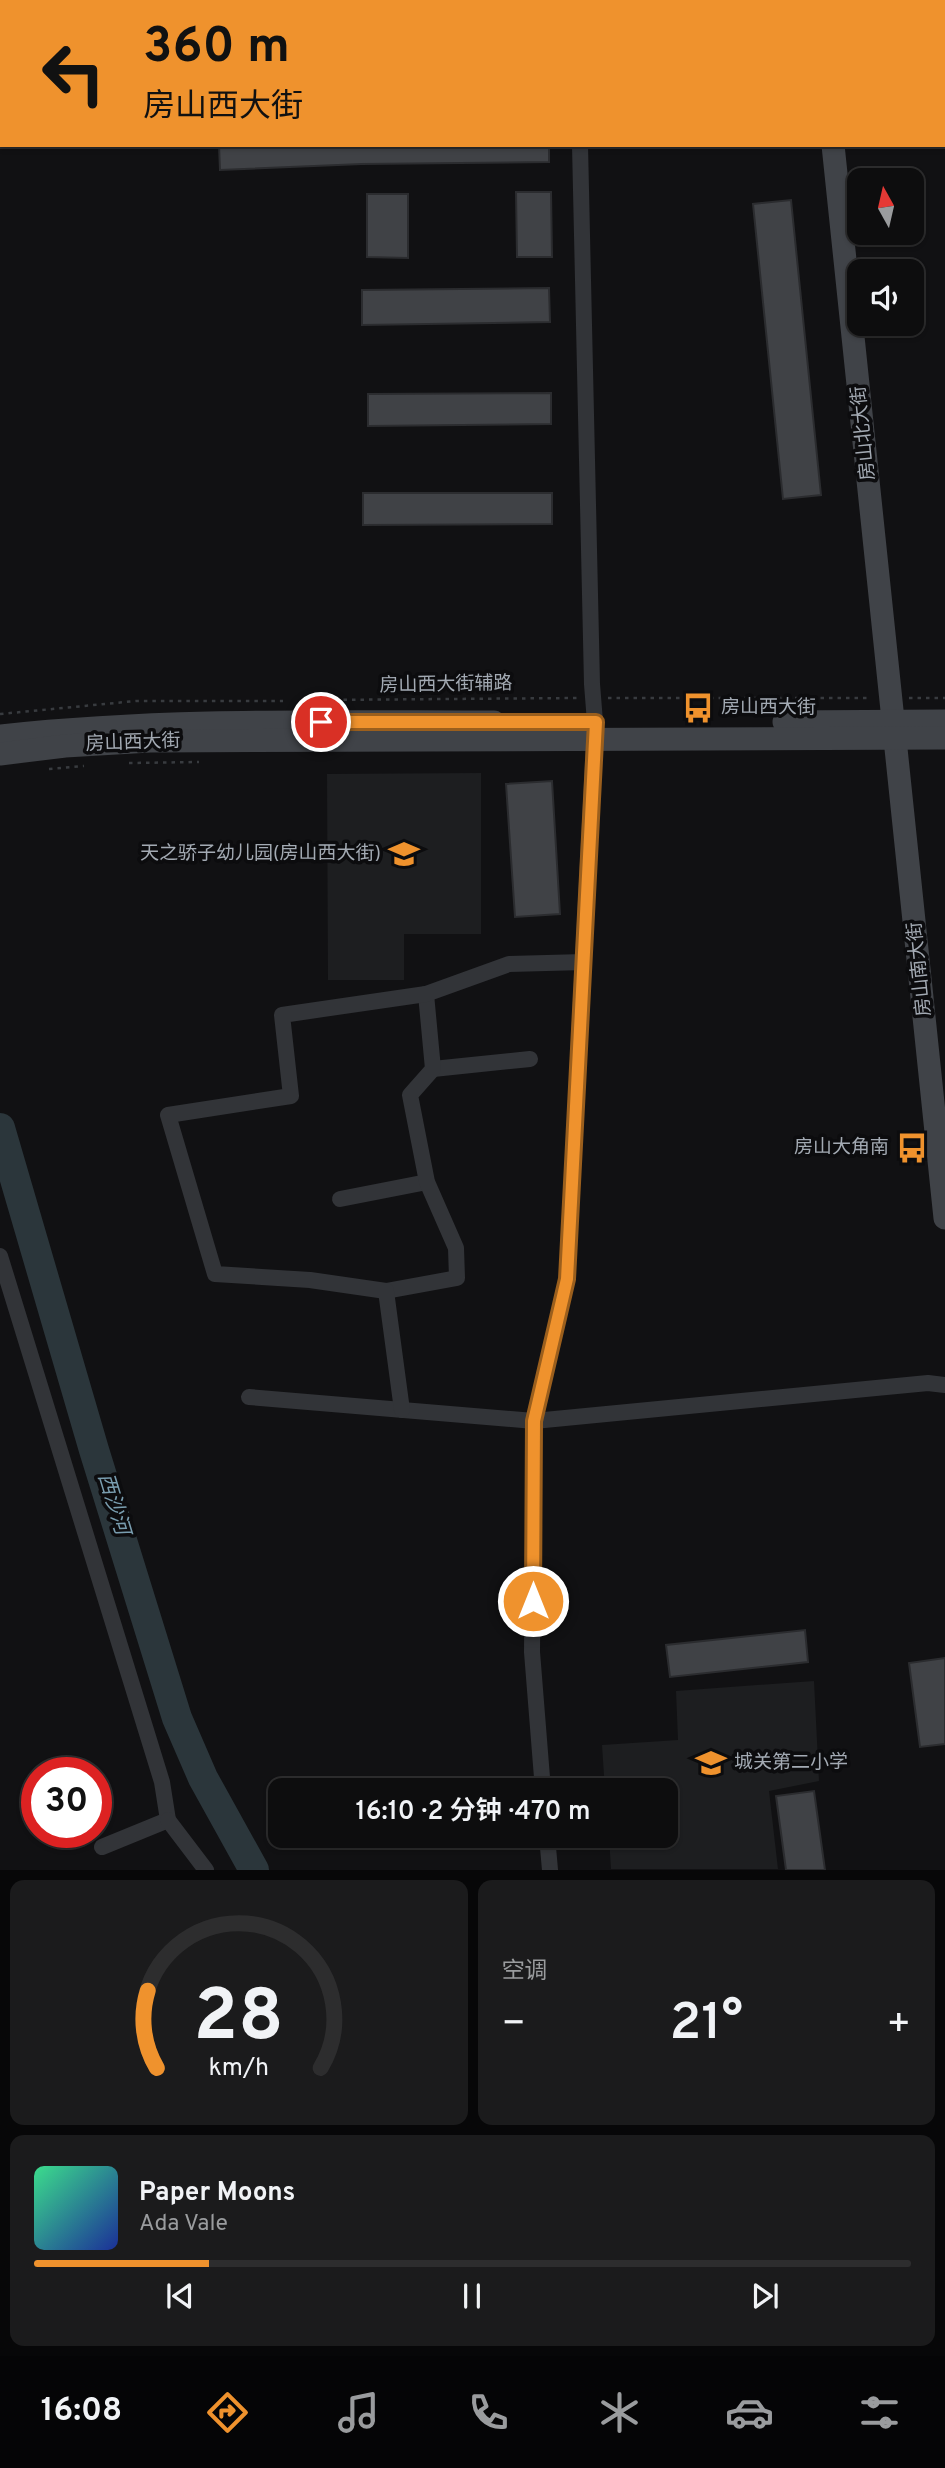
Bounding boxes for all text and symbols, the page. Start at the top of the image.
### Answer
text: 360 m [143,18,290,80]
icon: left [28,28,119,119]
text: 房山西大街 [143,88,303,128]
north arrow [847,168,924,245]
map controls [847,168,924,336]
button: sound [847,259,924,336]
street label: 房山北大街 [847,384,881,482]
street label: 房山西大街辅路 [379,672,513,698]
bus stop icon: 房山西大街 [681,691,715,725]
pin [291,692,351,752]
place label: 房山西大街 [721,696,816,720]
icon: arrive [302,703,340,741]
street label: 房山西大街 [85,729,181,757]
school or university icon: 天之骄子幼儿园(房山西大街) [387,837,421,871]
place label: 天之骄子幼儿园(房山西大街) [140,842,381,866]
street label: 房山南大街 [903,920,937,1018]
bus stop icon: 房山大角南 [895,1131,929,1165]
place label: 房山大角南 [794,1136,889,1160]
water label: 西沙河 [91,1470,136,1542]
position arrow [496,1564,570,1638]
school or university icon: 城关第二小学 [694,1746,728,1780]
place label: 城关第二小学 [734,1751,848,1775]
speed limit sign: 30 [21,1757,112,1848]
text: 16:10 · 2 分钟 · 470 m [356,1796,590,1829]
text: 空调 [502,1958,548,1987]
text: 28 [194,1975,284,2067]
text: 21° [669,1992,743,2058]
text: − [502,2001,526,2050]
text: + [886,2001,911,2050]
text: km/h [208,2053,269,2085]
text: Paper Moons [139,2177,295,2210]
text: Ada Vale [139,2210,228,2239]
icon: previous [161,2277,199,2315]
icon: pause [453,2277,491,2315]
icon: next [746,2277,784,2315]
icon: directions [203,2388,252,2437]
icon: music [334,2388,383,2437]
icon: phone [464,2388,513,2437]
icon: climate [595,2388,644,2437]
icon: car [725,2388,774,2437]
icon: filters [855,2388,904,2437]
text: 16:08 [41,2392,122,2432]

